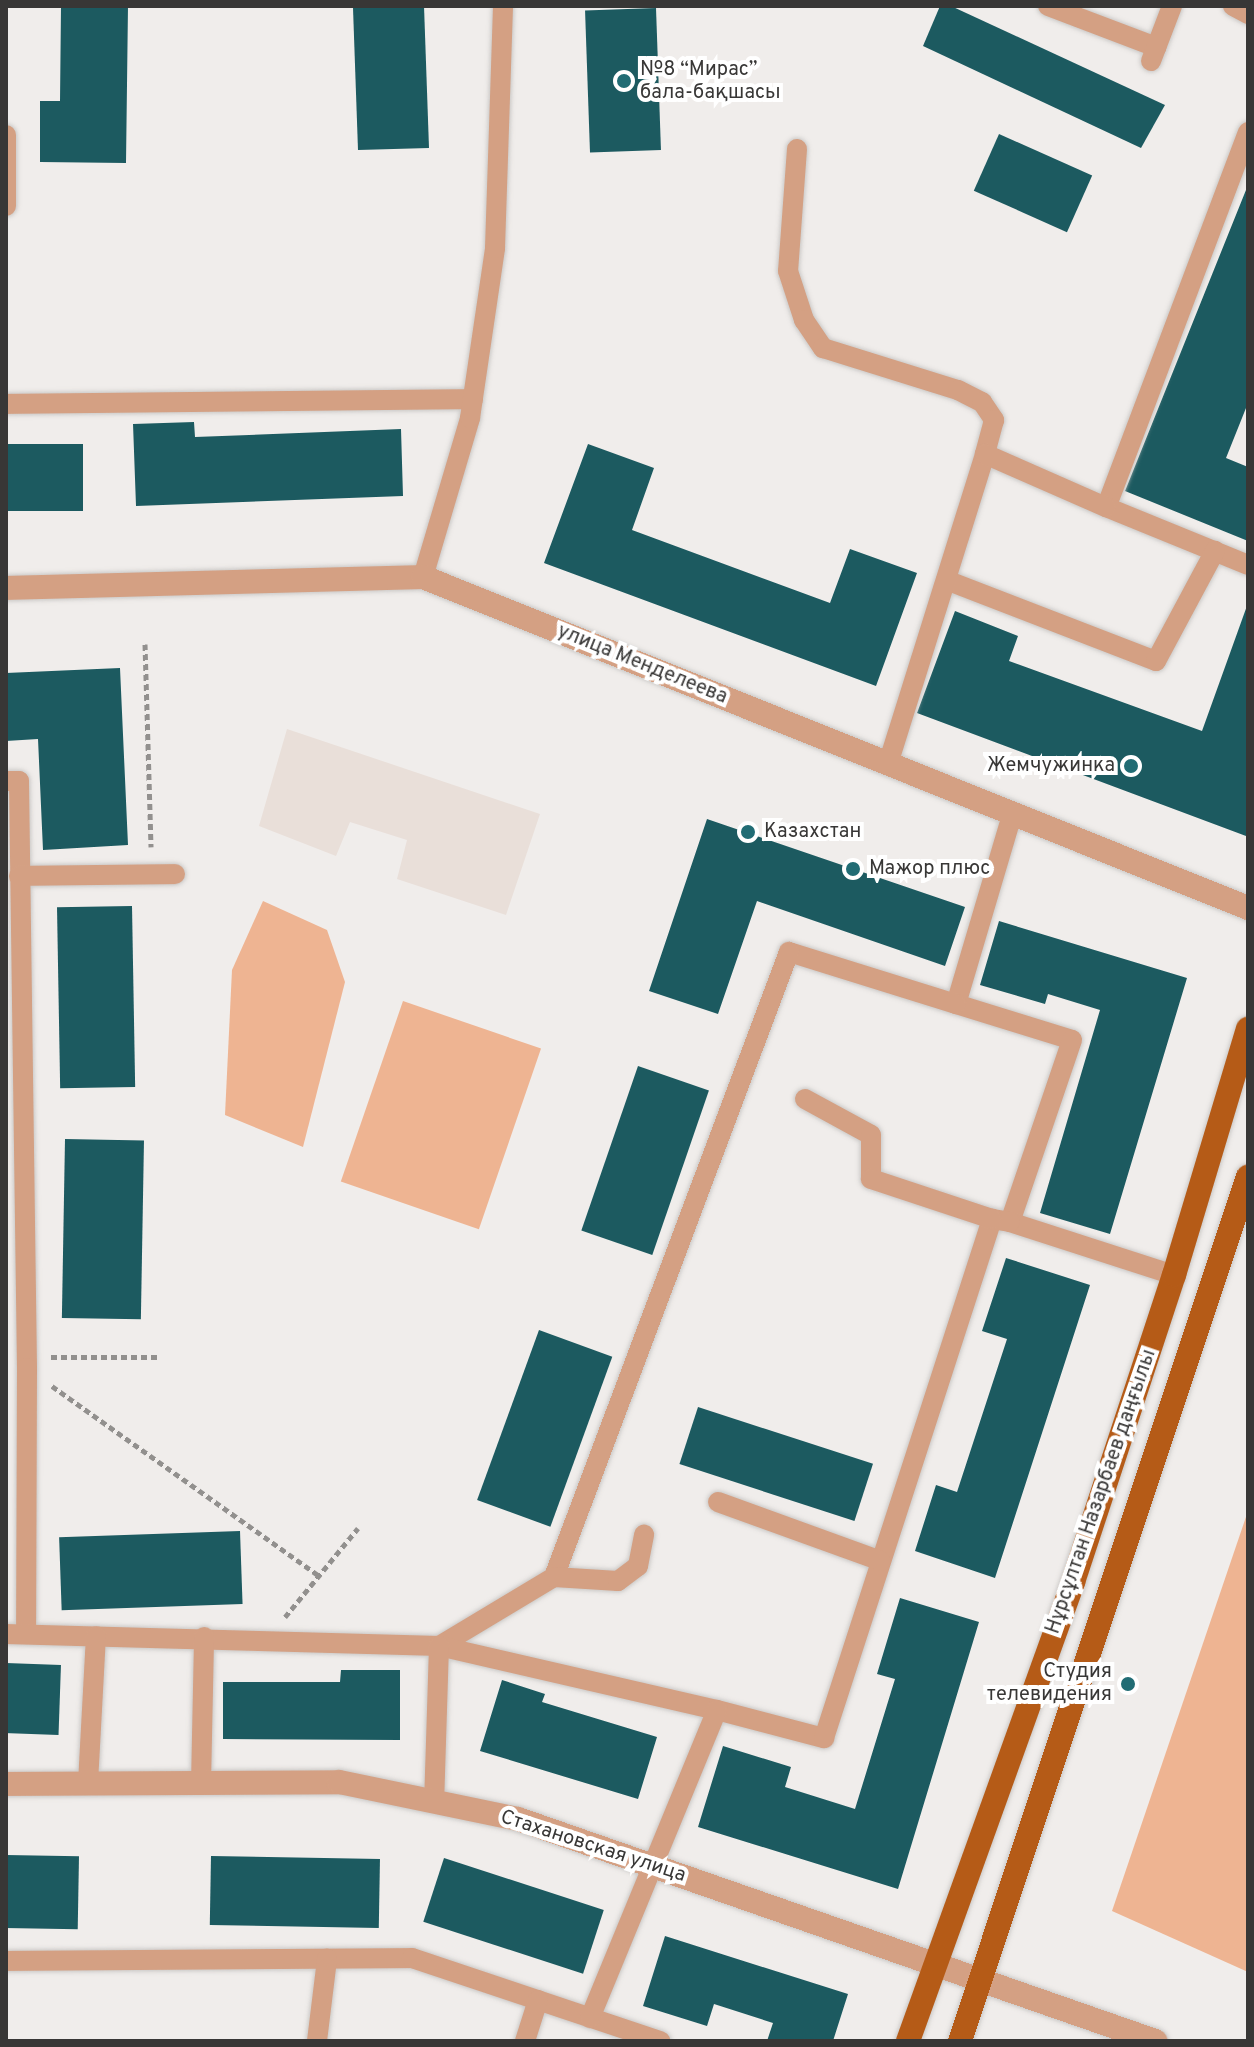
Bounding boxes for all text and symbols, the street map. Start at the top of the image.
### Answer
place label: №8 “Мирас” бала-бақшасы [640,58,781,105]
marker: №8 “Мирас” бала-бақшасы [615,72,633,90]
street label: улица Менделеева [553,620,731,710]
place label: Жемчужинка [987,754,1115,778]
marker: Жемчужинка [1122,757,1140,775]
place label: Казахстан [764,820,861,844]
marker: Казахстан [739,823,757,841]
place label: Мажор плюс [869,857,990,881]
marker: Мажор плюс [844,860,862,878]
street label: Нұрсұлтан Назарбаев даңғылы [1042,1347,1162,1637]
place label: Студия телевидения [987,1660,1112,1707]
marker: Студия телевидения [1119,1675,1137,1693]
street label: Стахановская улица [497,1806,689,1888]

